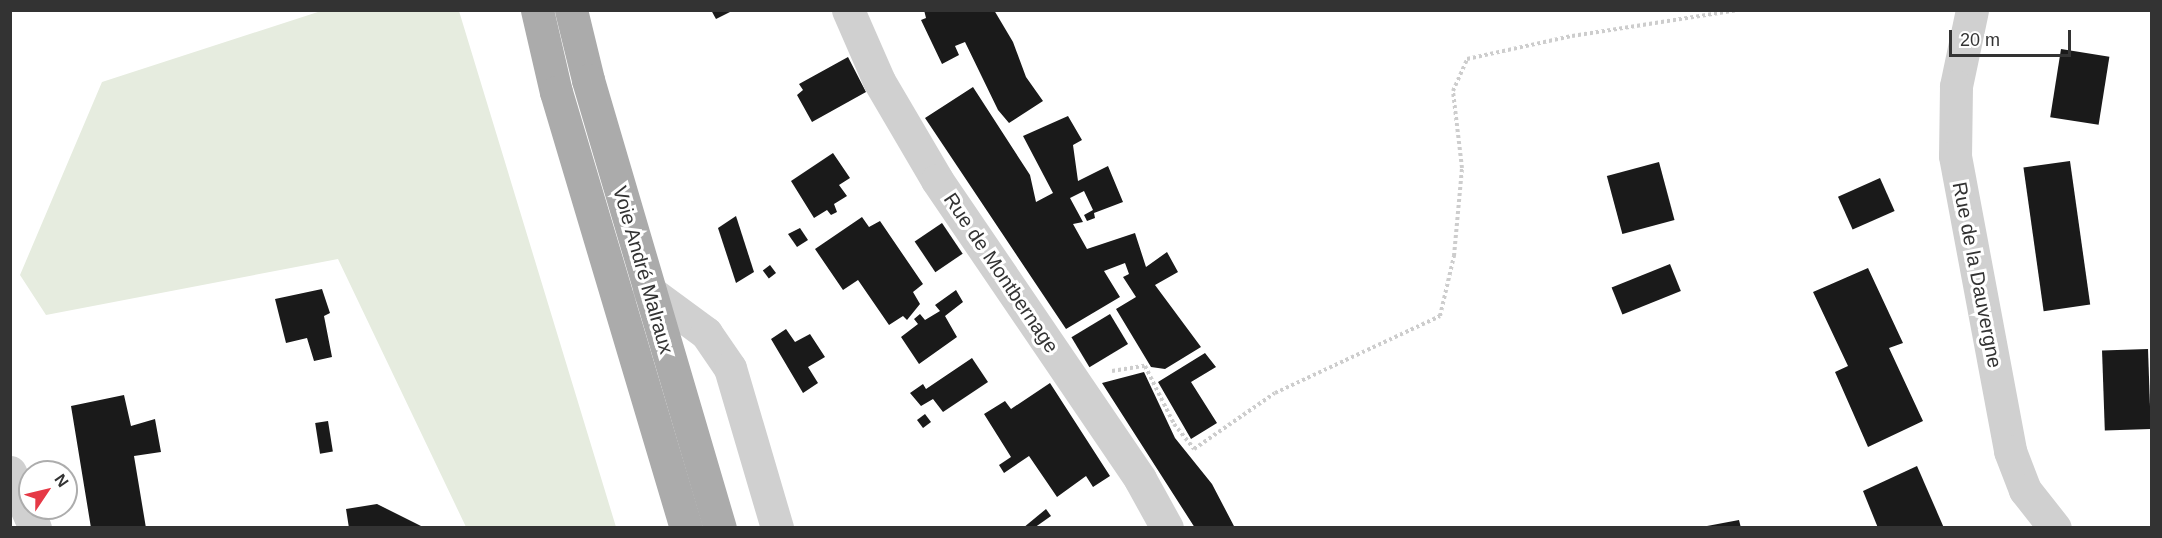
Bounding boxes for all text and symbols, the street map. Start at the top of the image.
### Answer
scale bar [1952,18,2074,56]
text: 20 m [1960,30,2000,50]
street label: Rue de la Dauvergne [1947,180,2007,370]
street label: Voie André Malraux [607,183,679,357]
street label: Rue de Montbernage [939,188,1063,358]
north arrow [18,460,78,520]
text: N [51,471,72,490]

